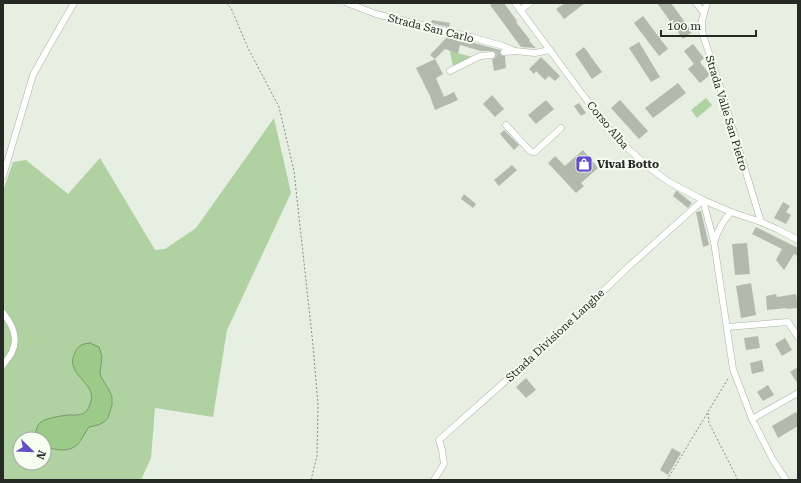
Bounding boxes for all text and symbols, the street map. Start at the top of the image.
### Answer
street label: Strada San Carlo [386,12,475,46]
scale bar [661,12,756,38]
text: 100 m [667,19,701,33]
street label: Strada Valle San Pietro [703,54,750,173]
street label: Corso Alba [584,99,631,152]
shop icon: Vivai Botto [574,154,594,174]
place label: Vivai Botto [597,158,659,171]
street label: Strada Divisione Langhe [503,286,607,384]
north arrow [12,431,52,471]
text: N [33,448,48,462]

